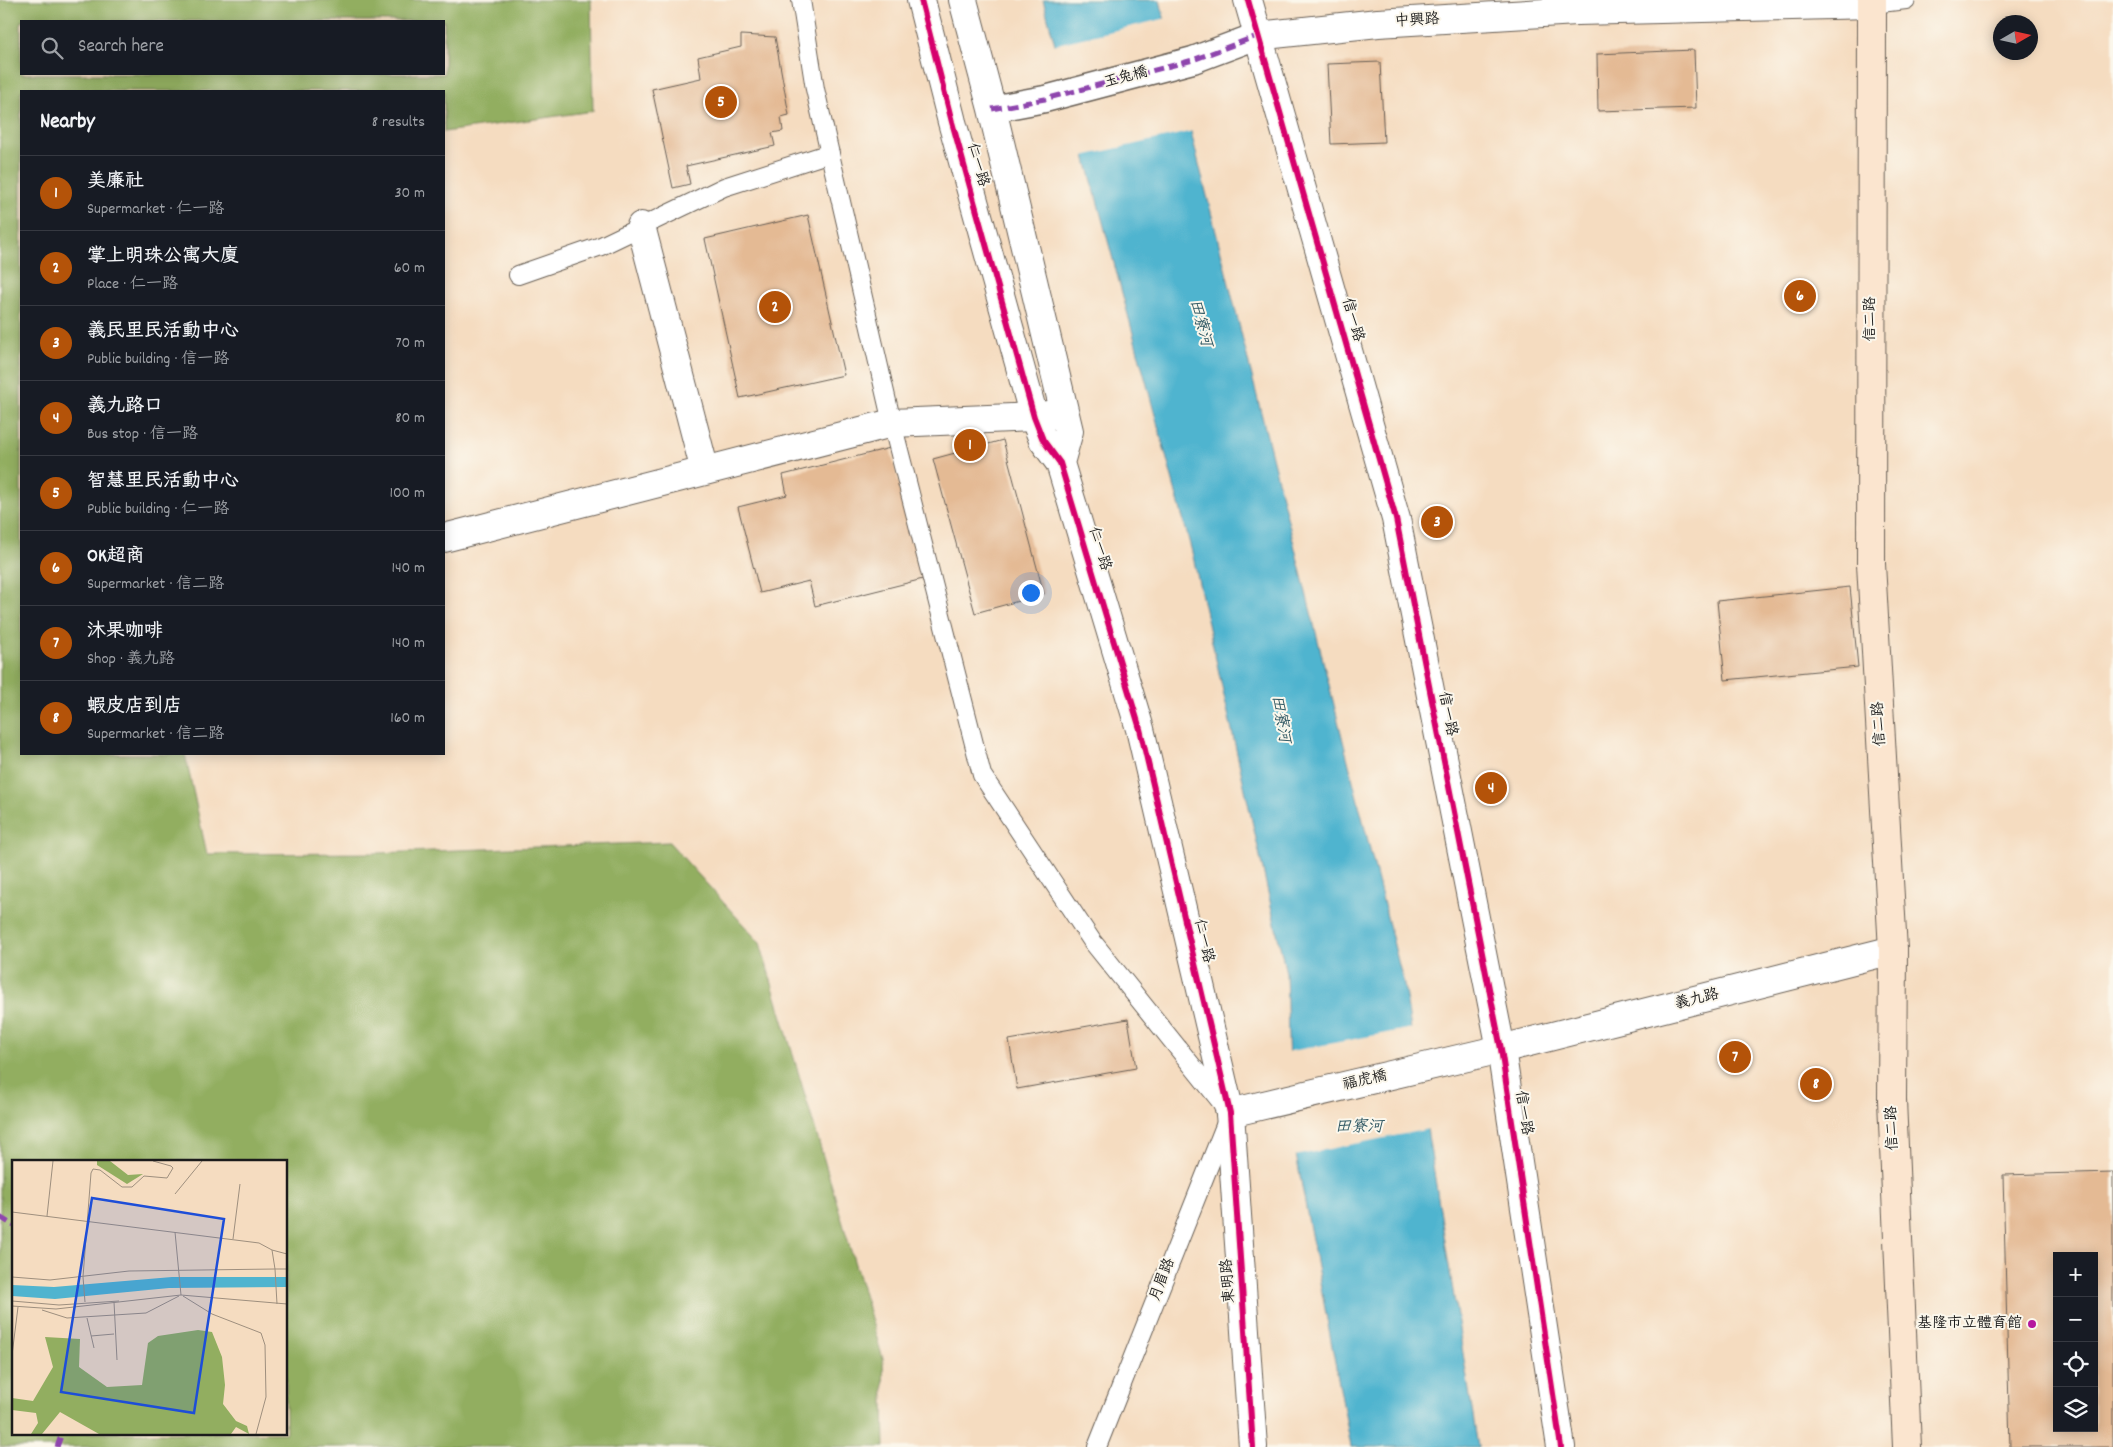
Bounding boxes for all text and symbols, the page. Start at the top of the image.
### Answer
street label: 中興路 [1394,9,1440,33]
north arrow [1993,15,2038,60]
search box [20,20,445,75]
icon: search [38,34,66,62]
text: Search here [78,34,164,61]
street label: 玉兔橋 [1101,62,1151,94]
pin: 5 [705,83,737,121]
text: Nearby [40,108,95,138]
text: 8 results [372,111,425,134]
street label: 仁一路 [960,140,994,190]
text: 美廉社 [87,169,144,196]
text: 1 [54,182,58,205]
text: 30 m [395,182,425,205]
text: Supermarket · 仁一路 [87,198,224,221]
text: 掌上明珠公寓大廈 [87,244,239,271]
text: 2 [53,257,60,280]
text: 60 m [394,257,425,280]
text: Place · 仁一路 [87,273,178,296]
pin: 6 [1784,277,1816,315]
pin: 2 [759,288,791,326]
street label: 信一路 [1335,295,1369,345]
street label: 信二路 [1860,296,1882,342]
water label: 田寮河 [1183,297,1218,352]
text: 義民里民活動中心 [87,319,239,346]
text: 3 [52,332,60,355]
text: 70 m [395,332,425,355]
text: Public building · 信一路 [87,348,229,371]
text: 義九路口 [87,394,163,421]
text: 4 [53,407,59,430]
text: 80 m [395,407,425,430]
text: Bus stop · 信一路 [87,423,198,446]
pin: 1 [954,426,986,464]
text: 智慧里民活動中心 [87,469,239,496]
text: 5 [52,482,60,505]
text: 100 m [389,482,425,505]
text: Public building · 仁一路 [87,498,229,521]
pin: 3 [1421,503,1453,541]
street label: 仁一路 [1082,524,1116,574]
text: OK超商 [87,544,145,571]
text: 6 [52,557,60,580]
text: 140 m [391,557,425,580]
text: Supermarket · 信二路 [87,573,224,596]
your location [1018,580,1044,606]
text: 沐果咖啡 [87,619,163,646]
text: 7 [53,632,59,655]
text: 140 m [391,632,425,655]
text: Shop · 義九路 [87,648,175,671]
street label: 信一路 [1432,690,1462,738]
water label: 田寮河 [1265,693,1296,748]
text: 蝦皮店到店 [87,694,182,721]
street label: 信二路 [1868,701,1892,747]
text: 8 [53,707,59,730]
text: 160 m [390,707,425,730]
text: Supermarket · 信二路 [87,723,224,746]
pin: 4 [1475,769,1507,807]
street label: 仁一路 [1187,917,1219,965]
street label: 義九路 [1672,984,1722,1016]
pin: 7 [1719,1038,1751,1076]
street label: 福虎橋 [1341,1065,1389,1097]
pin: 8 [1800,1065,1832,1103]
street label: 信一路 [1509,1089,1537,1137]
street label: 信二路 [1881,1105,1905,1151]
water label: 田寮河 [1335,1116,1386,1139]
inset map [12,1160,288,1434]
map controls [2053,1252,2098,1432]
button: + [2053,1252,2098,1297]
street label: 月眉路 [1145,1255,1181,1305]
street label: 東明路 [1216,1258,1242,1304]
button: − [2053,1297,2098,1342]
place label: 基隆市立體育館 [1917,1313,2022,1335]
marker: 基隆市立體育館 [2026,1318,2038,1330]
button: locate [2053,1342,2098,1387]
button: layers [2053,1387,2098,1432]

